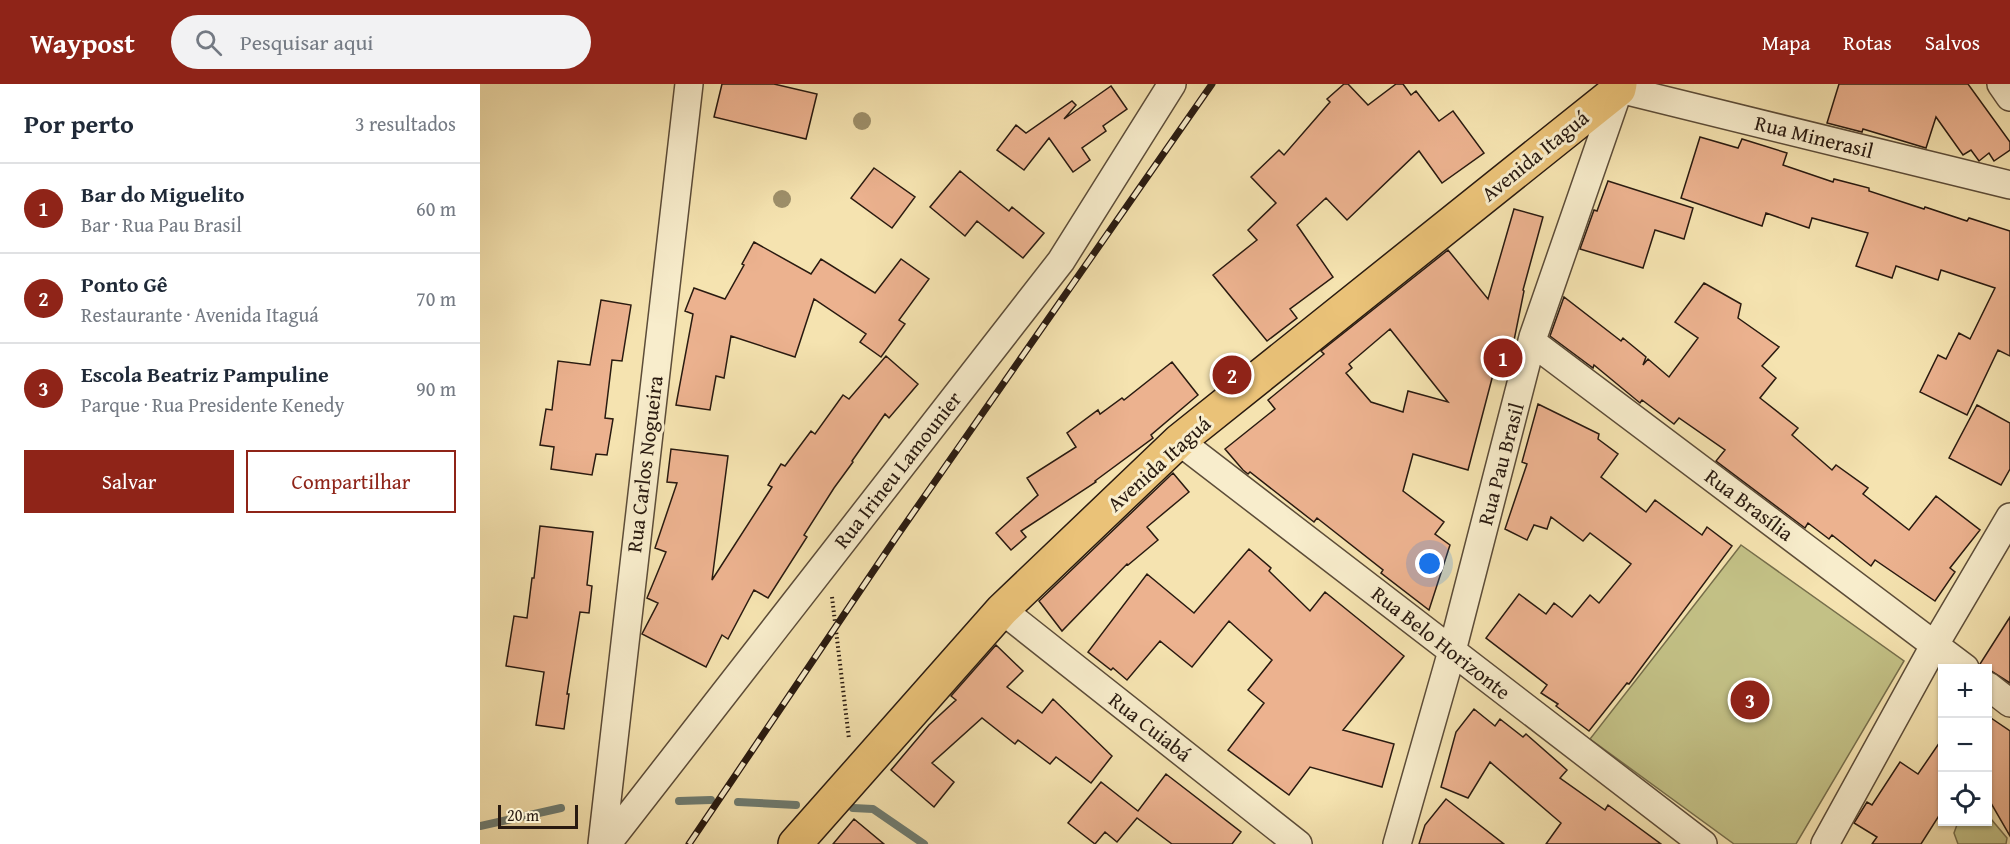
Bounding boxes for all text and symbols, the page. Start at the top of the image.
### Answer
search box [171,15,591,69]
text: Waypost [30,22,135,63]
icon: search [192,26,225,59]
text: Pesquisar aqui [240,26,374,58]
text: Mapa [1762,27,1810,58]
text: Rotas [1843,27,1892,58]
text: Salvos [1925,27,1980,58]
street label: Avenida Itaguá [1474,102,1595,209]
text: Por perto [24,104,134,143]
street label: Rua Minerasil [1752,107,1877,166]
text: 3 resultados [355,109,456,138]
text: Bar do Miguelito [81,178,244,210]
text: 1 [38,194,49,223]
text: 60 m [416,194,456,223]
text: Bar · Rua Pau Brasil [81,210,242,239]
text: Ponto Gê [81,268,168,300]
text: 2 [38,284,49,313]
text: 70 m [416,284,456,313]
text: Restaurante · Avenida Itaguá [81,300,319,329]
pin: 1 [1484,336,1522,380]
pin: 2 [1212,352,1251,398]
text: Escola Beatriz Pampuline [81,358,329,390]
text: 3 [38,374,49,403]
text: 90 m [416,374,456,403]
street label: Rua Carlos Nogueira [618,374,671,554]
street label: Rua Irineu Lamounier [826,384,969,555]
text: Parque · Rua Presidente Kenedy [81,390,344,419]
street label: Rua Pau Brasil [1469,399,1532,529]
street label: Avenida Itaguá [1100,408,1218,519]
button: Salvar [24,450,234,513]
button: Compartilhar [246,450,456,513]
street label: Rua Brasília [1698,461,1800,548]
your location [1415,549,1444,578]
street label: Rua Belo Horizonte [1365,578,1518,707]
map controls [1938,664,1992,826]
button: + [1938,664,1992,718]
pin: 3 [1730,678,1770,722]
street label: Rua Cuiabá [1102,684,1198,769]
button: − [1938,718,1992,772]
button: locate [1938,772,1992,826]
scale bar [498,802,578,830]
text: 20 m [507,803,539,827]

